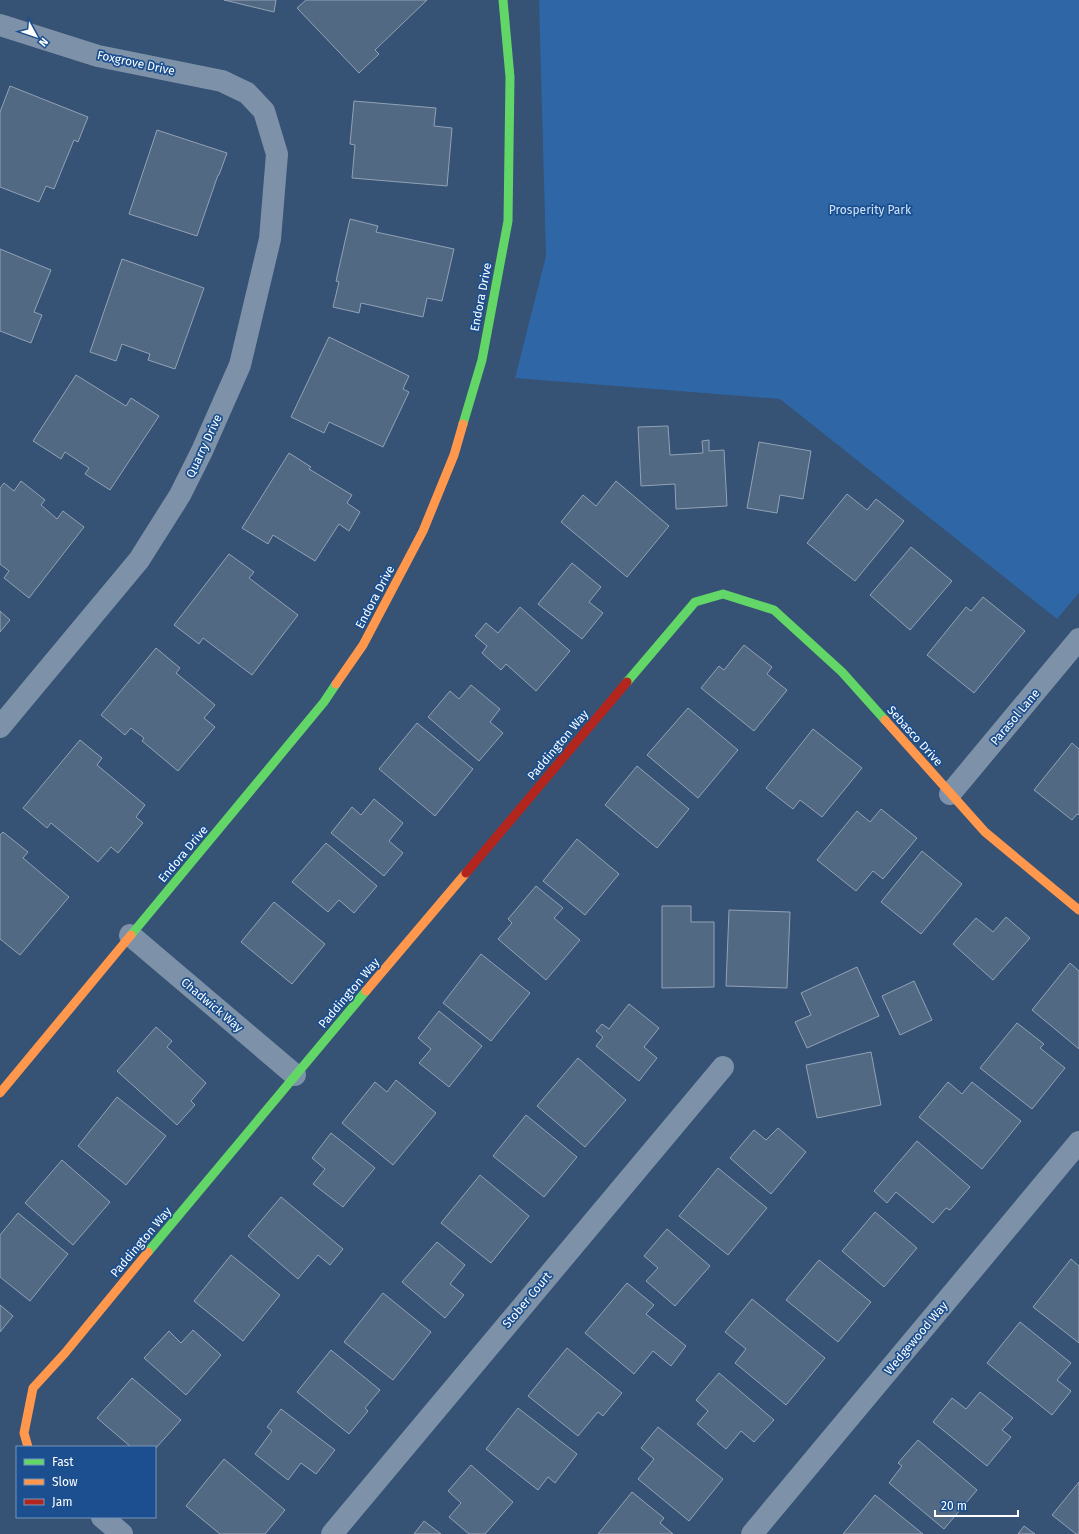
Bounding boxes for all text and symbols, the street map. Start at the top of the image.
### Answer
north arrow [16,16,56,56]
text: N [36,35,51,49]
street label: Foxgrove Drive [96,48,176,78]
park label: Prosperity Park [829,203,912,217]
street label: Endora Drive [467,262,495,332]
street label: Quarry Drive [183,412,225,480]
street label: Endora Drive [352,563,398,631]
street label: Parasol Lane [988,686,1042,748]
street label: Sebasco Drive [884,703,946,769]
street label: Paddington Way [525,707,591,783]
street label: Endora Drive [155,823,211,885]
street label: Paddington Way [316,955,382,1031]
street label: Chadwick Way [178,975,246,1035]
street label: Paddington Way [108,1204,174,1280]
street label: Stober Court [500,1269,555,1331]
street label: Wedgewood Way [881,1299,951,1377]
legend [16,1446,156,1518]
text: Fast [52,1455,74,1469]
text: Slow [52,1475,78,1489]
scale bar [935,1492,1018,1518]
text: Jam [52,1495,72,1509]
text: 20 m [941,1499,967,1513]

